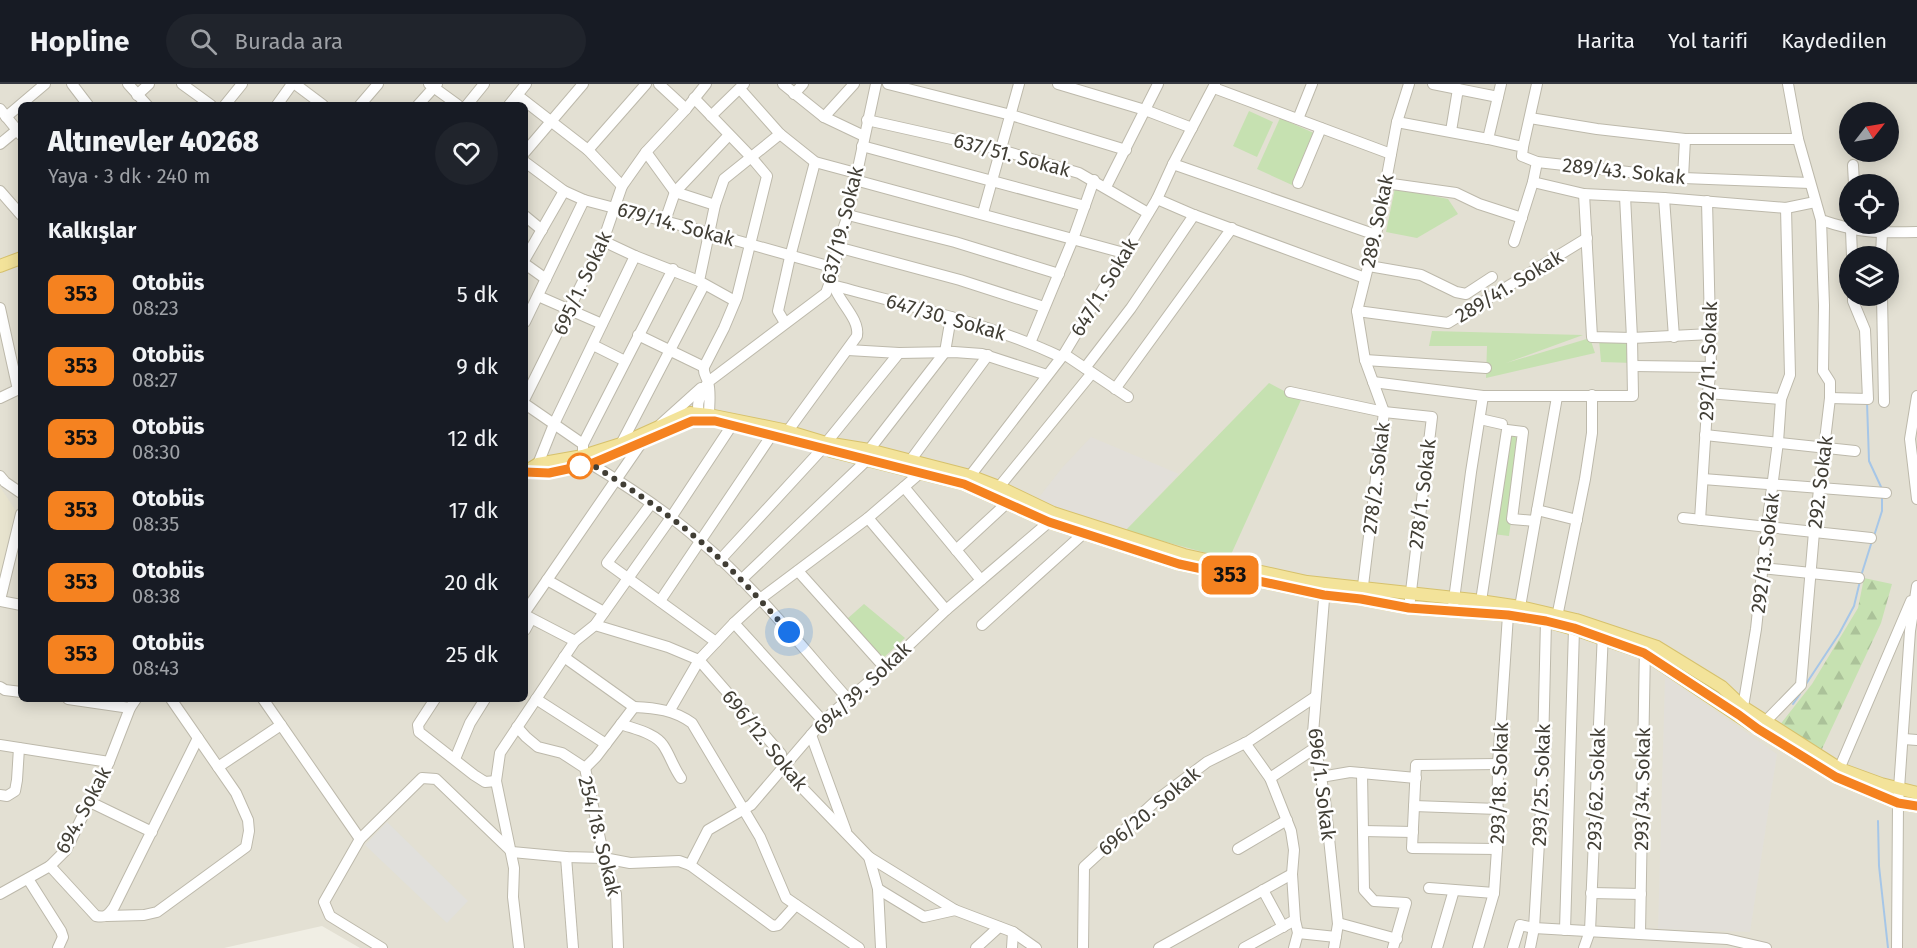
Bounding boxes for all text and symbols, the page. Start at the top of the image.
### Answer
search box [166,14,586,68]
text: Hopline [30,25,130,58]
icon: search [187,25,220,58]
text: Burada ara [235,28,343,55]
text: Harita [1576,28,1635,54]
text: Yol tarifi [1668,28,1748,54]
text: Kaydedilen [1781,28,1887,54]
north arrow [1839,102,1899,162]
map controls [1839,102,1899,306]
button: heart [435,122,498,185]
text: Altınevler 40268 [48,125,259,158]
street label: 637/51. Sokak [951,128,1074,182]
street label: 289/43. Sokak [1561,153,1688,189]
street label: 637/19. Sokak [816,163,868,286]
text: Yaya · 3 dk · 240 m [48,164,210,188]
street label: 289. Sokak [1355,171,1399,270]
button: locate [1839,174,1899,234]
street label: 679/14. Sokak [615,197,738,251]
text: Kalkışlar [48,217,136,244]
street label: 695/1. Sokak [547,226,617,339]
street label: 647/1. Sokak [1065,233,1143,341]
street label: 289/41. Sokak [1451,244,1568,328]
button: layers [1839,246,1899,306]
text: Otobüs [132,269,205,296]
text: 353 [65,281,97,307]
text: 5 dk [457,281,498,308]
street label: 647/30. Sokak [883,288,1009,346]
text: 08:23 [132,296,179,320]
street label: 292/11. Sokak [1694,300,1722,421]
text: Otobüs [132,341,205,368]
text: 353 [65,353,97,379]
text: 9 dk [456,353,498,380]
text: 08:27 [132,368,178,392]
text: Otobüs [132,413,205,440]
street label: 278/2. Sokak [1357,420,1395,535]
text: 353 [65,425,97,451]
text: 12 dk [447,425,498,452]
street label: 292. Sokak [1802,433,1838,530]
street label: 278/1. Sokak [1403,437,1441,550]
text: 08:30 [132,440,180,464]
unlabelled marker [567,453,593,479]
text: Otobüs [132,485,205,512]
street label: 292/13. Sokak [1746,491,1784,615]
text: 353 [65,497,97,523]
text: 17 dk [448,497,498,524]
text: 08:35 [132,512,179,536]
line badge: 353 [1196,556,1264,594]
text: Otobüs [132,557,205,584]
text: 353 [1214,562,1246,588]
text: 353 [65,569,97,595]
text: 20 dk [445,569,498,596]
text: 08:38 [132,584,180,608]
your location [774,617,804,647]
text: Otobüs [132,629,205,656]
street label: 694/39. Sokak [808,636,916,739]
text: 353 [65,641,97,667]
text: 25 dk [446,641,498,668]
text: 08:43 [132,656,179,680]
street label: 696/12. Sokak [717,685,813,796]
street label: 293/18. Sokak [1485,721,1513,844]
street label: 293/25. Sokak [1527,723,1555,847]
street label: 293/62. Sokak [1582,726,1610,851]
street label: 293/34. Sokak [1629,726,1655,851]
street label: 696/1. Sokak [1303,727,1341,842]
street label: 696/20. Sokak [1093,761,1205,861]
street label: 694. Sokak [50,762,116,858]
street label: 254/18. Sokak [574,774,627,899]

